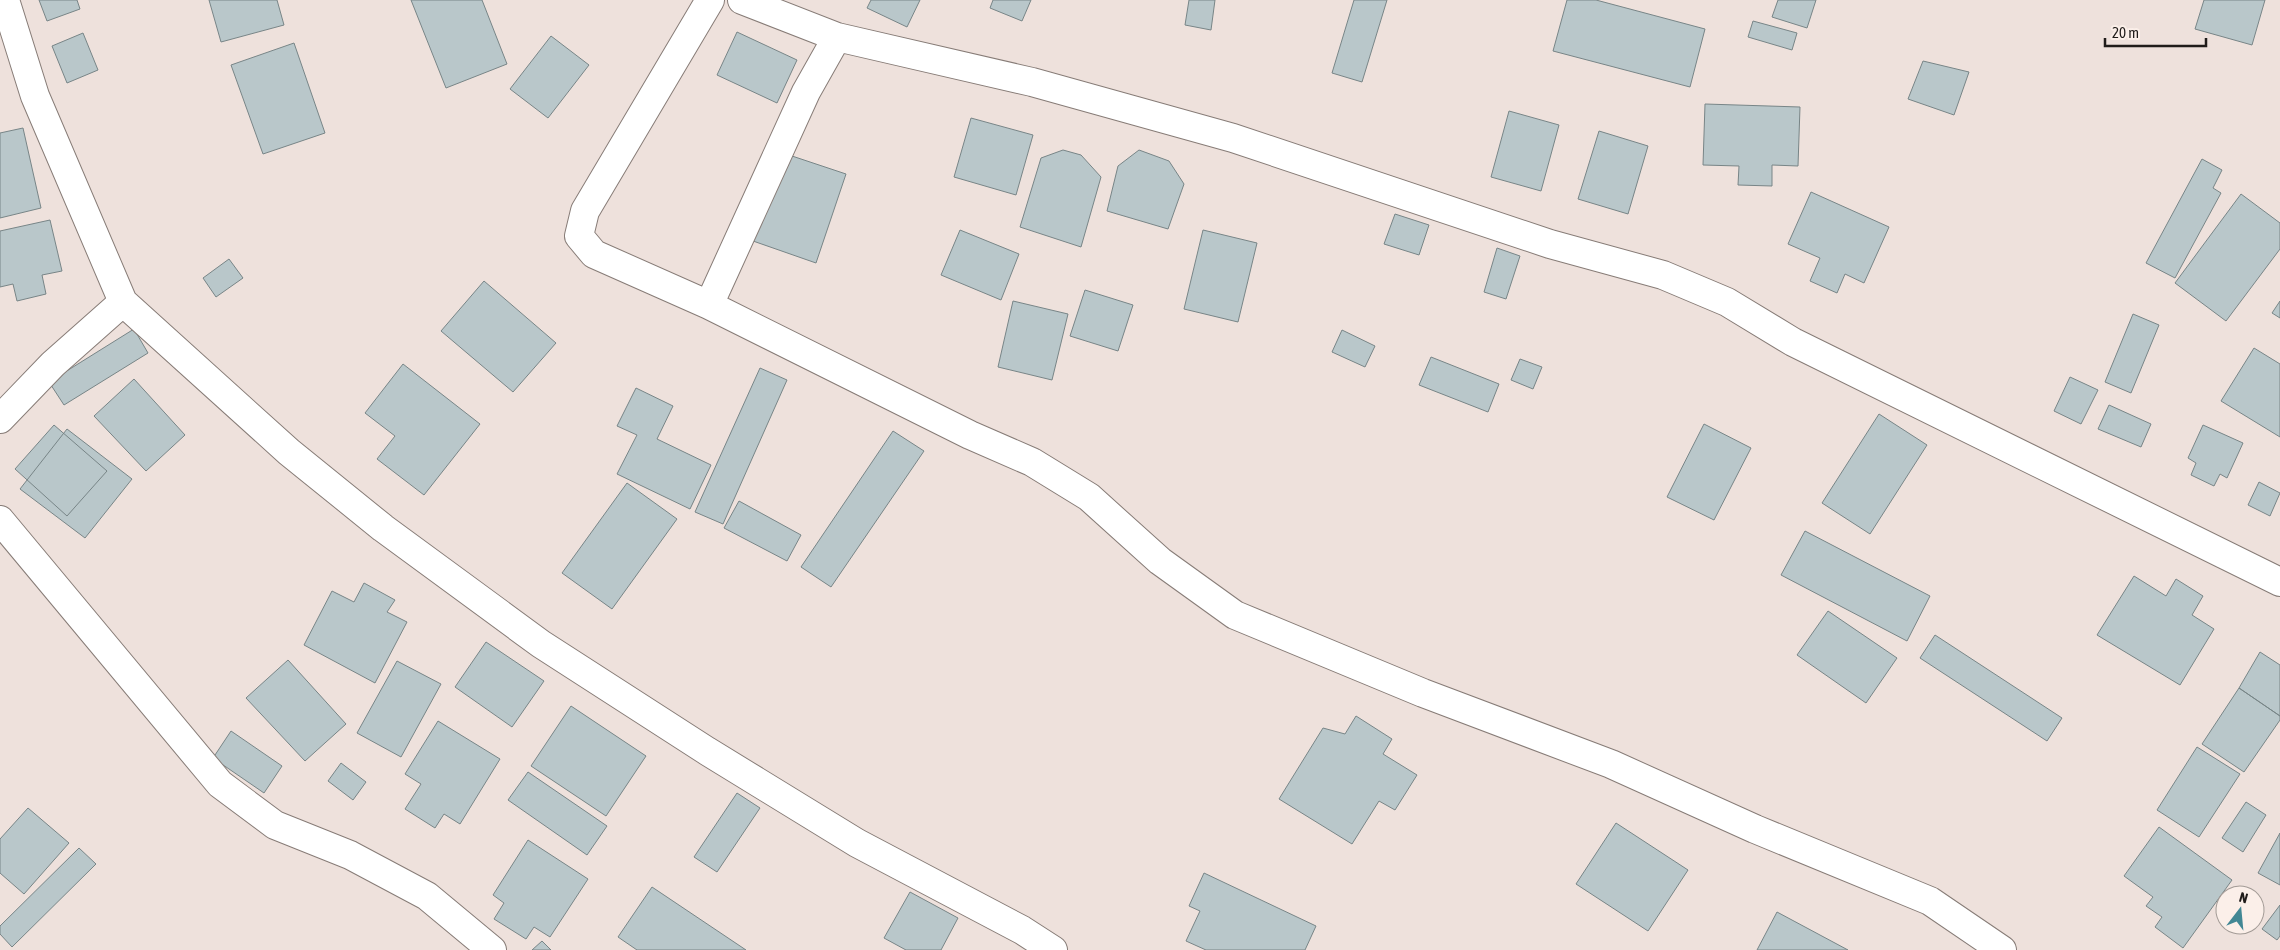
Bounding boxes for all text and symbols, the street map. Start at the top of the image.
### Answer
scale bar [2105,15,2206,47]
text: 20 m [2112,24,2139,41]
north arrow [2215,885,2265,935]
text: N [2237,889,2250,906]

